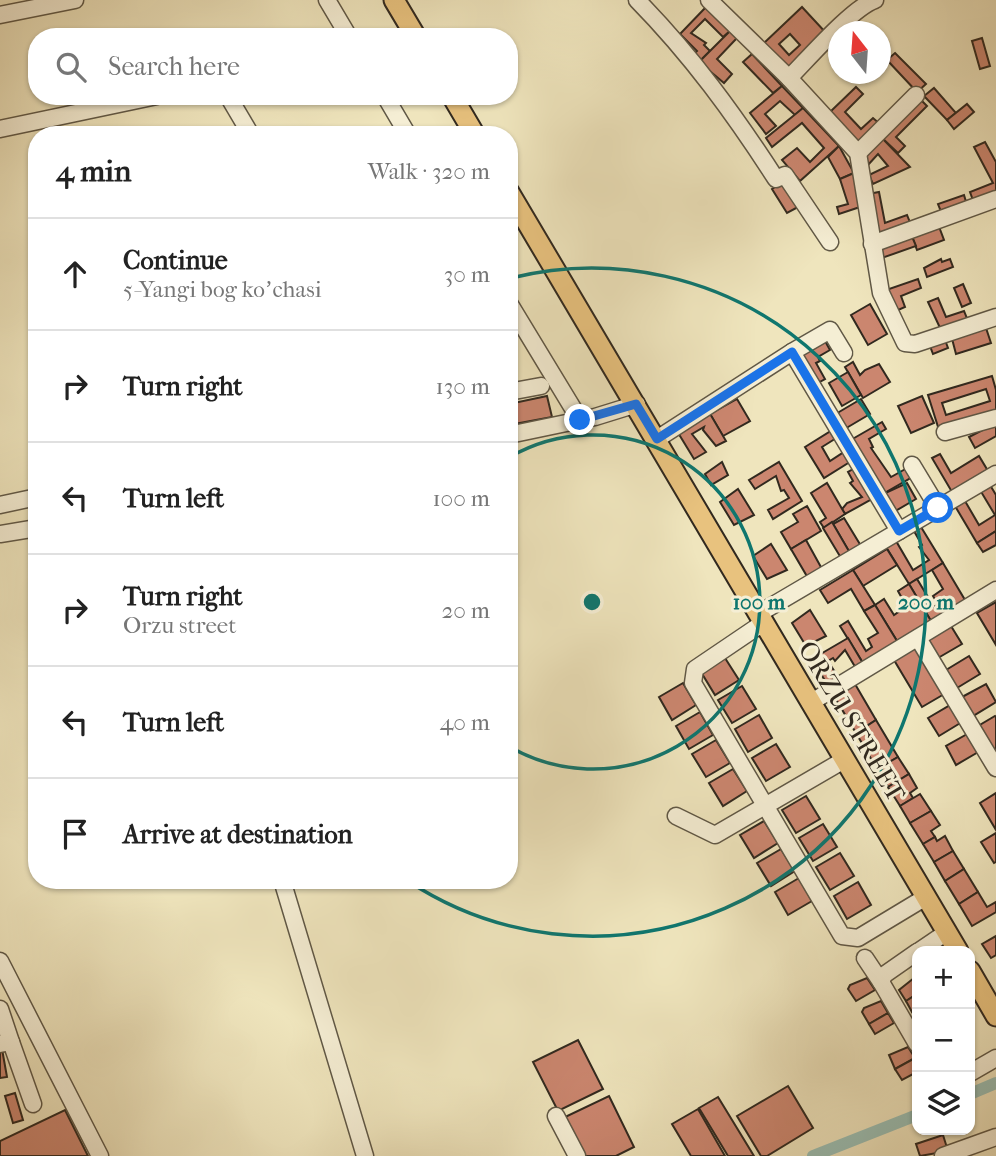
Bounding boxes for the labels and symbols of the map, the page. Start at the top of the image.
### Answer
north arrow [828,21,891,84]
route end [564,404,595,435]
route start [922,492,953,523]
centre of rings [580,590,604,614]
text: 100 m [733,590,786,614]
text: 200 m [898,590,955,614]
street label: ORZU STREET [792,635,912,807]

